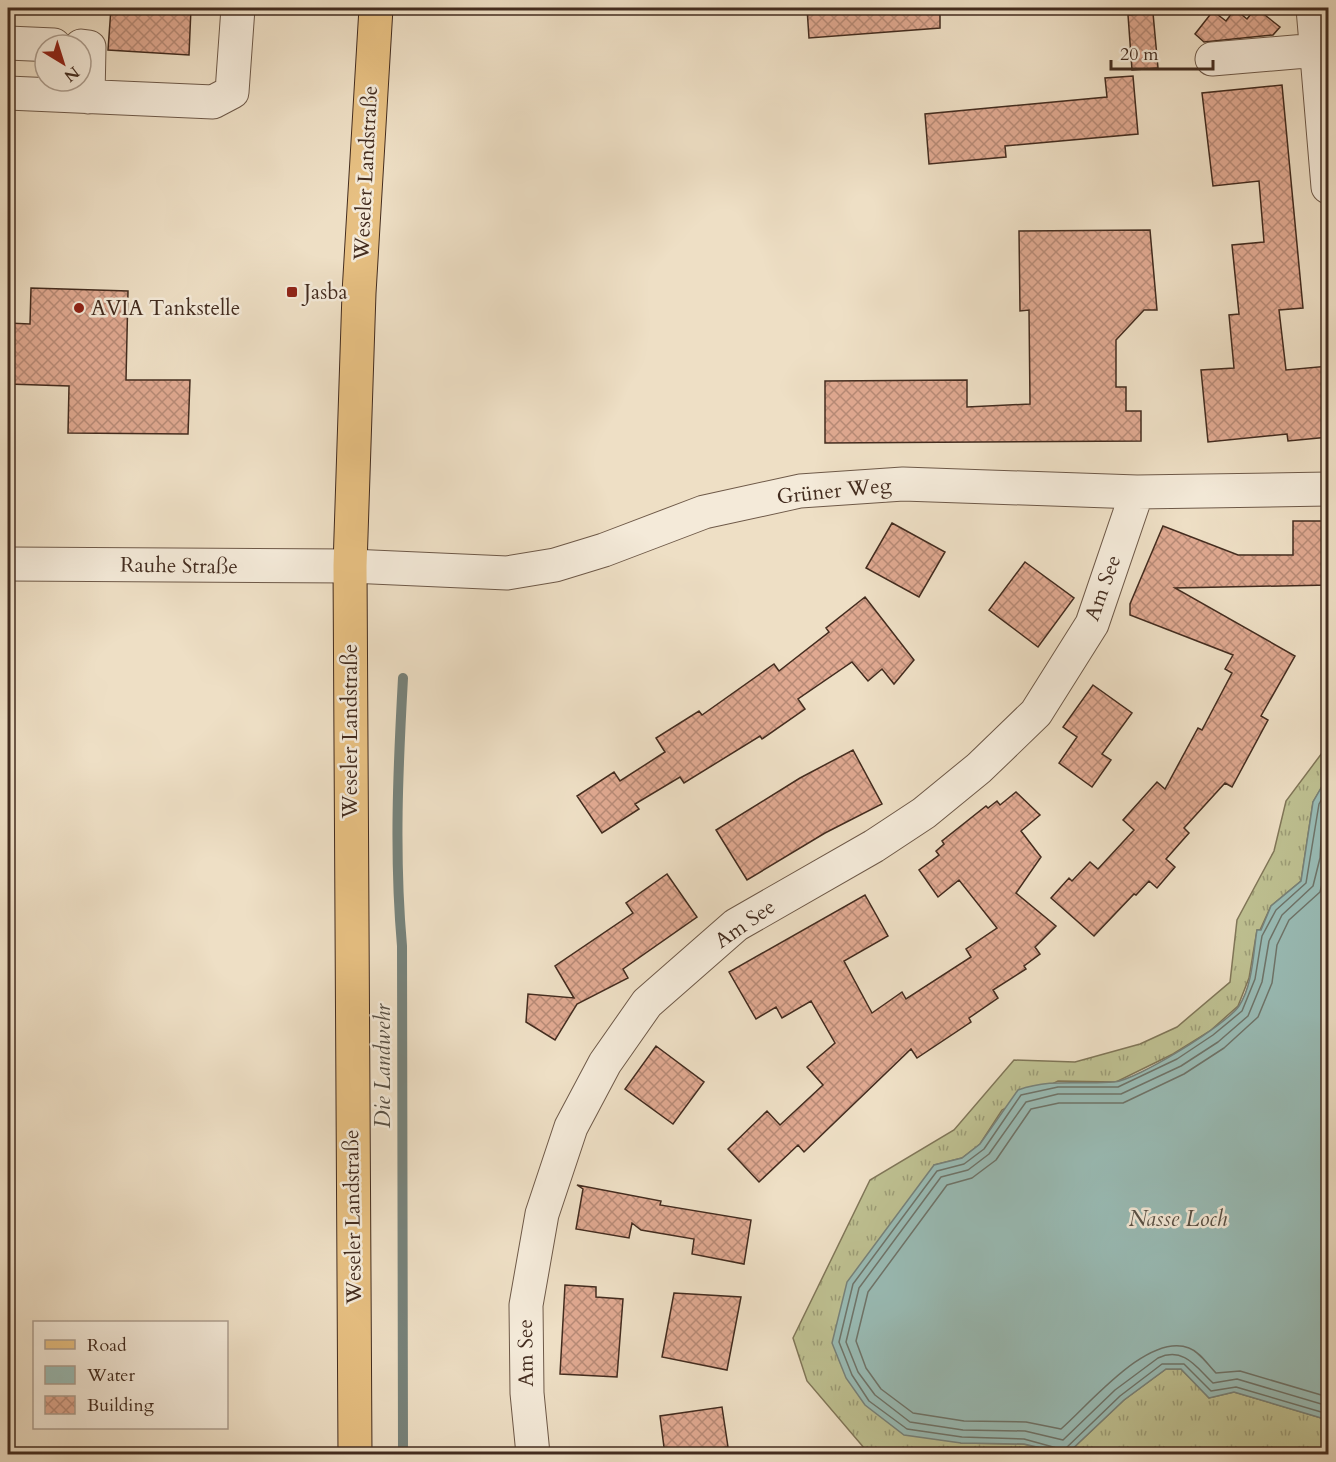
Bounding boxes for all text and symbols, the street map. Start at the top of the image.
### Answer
north arrow [33,33,93,93]
scale bar [1111,33,1213,71]
text: 20 m [1120,42,1159,67]
text: N [59,61,84,87]
street label: Weseler Landstraße [347,85,385,262]
place label: Jasba [301,278,348,307]
marker: Jasba [285,285,299,299]
place label: AVIA Tankstelle [91,294,240,323]
marker: AVIA Tankstelle [72,301,86,315]
street label: Grüner Weg [775,471,893,511]
street label: Rauhe Straße [120,550,238,582]
street label: Am See [1078,551,1128,625]
street label: Weseler Landstraße [336,644,365,819]
street label: Am See [709,893,781,955]
water label: Die Landwehr [368,1003,398,1128]
street label: Weseler Landstraße [337,1129,369,1306]
water label: Nasse Loch [1129,1204,1228,1234]
street label: Am See [511,1319,541,1387]
legend [33,1321,228,1429]
text: Road [87,1333,127,1358]
text: Water [86,1363,136,1388]
text: Building [87,1393,155,1418]

